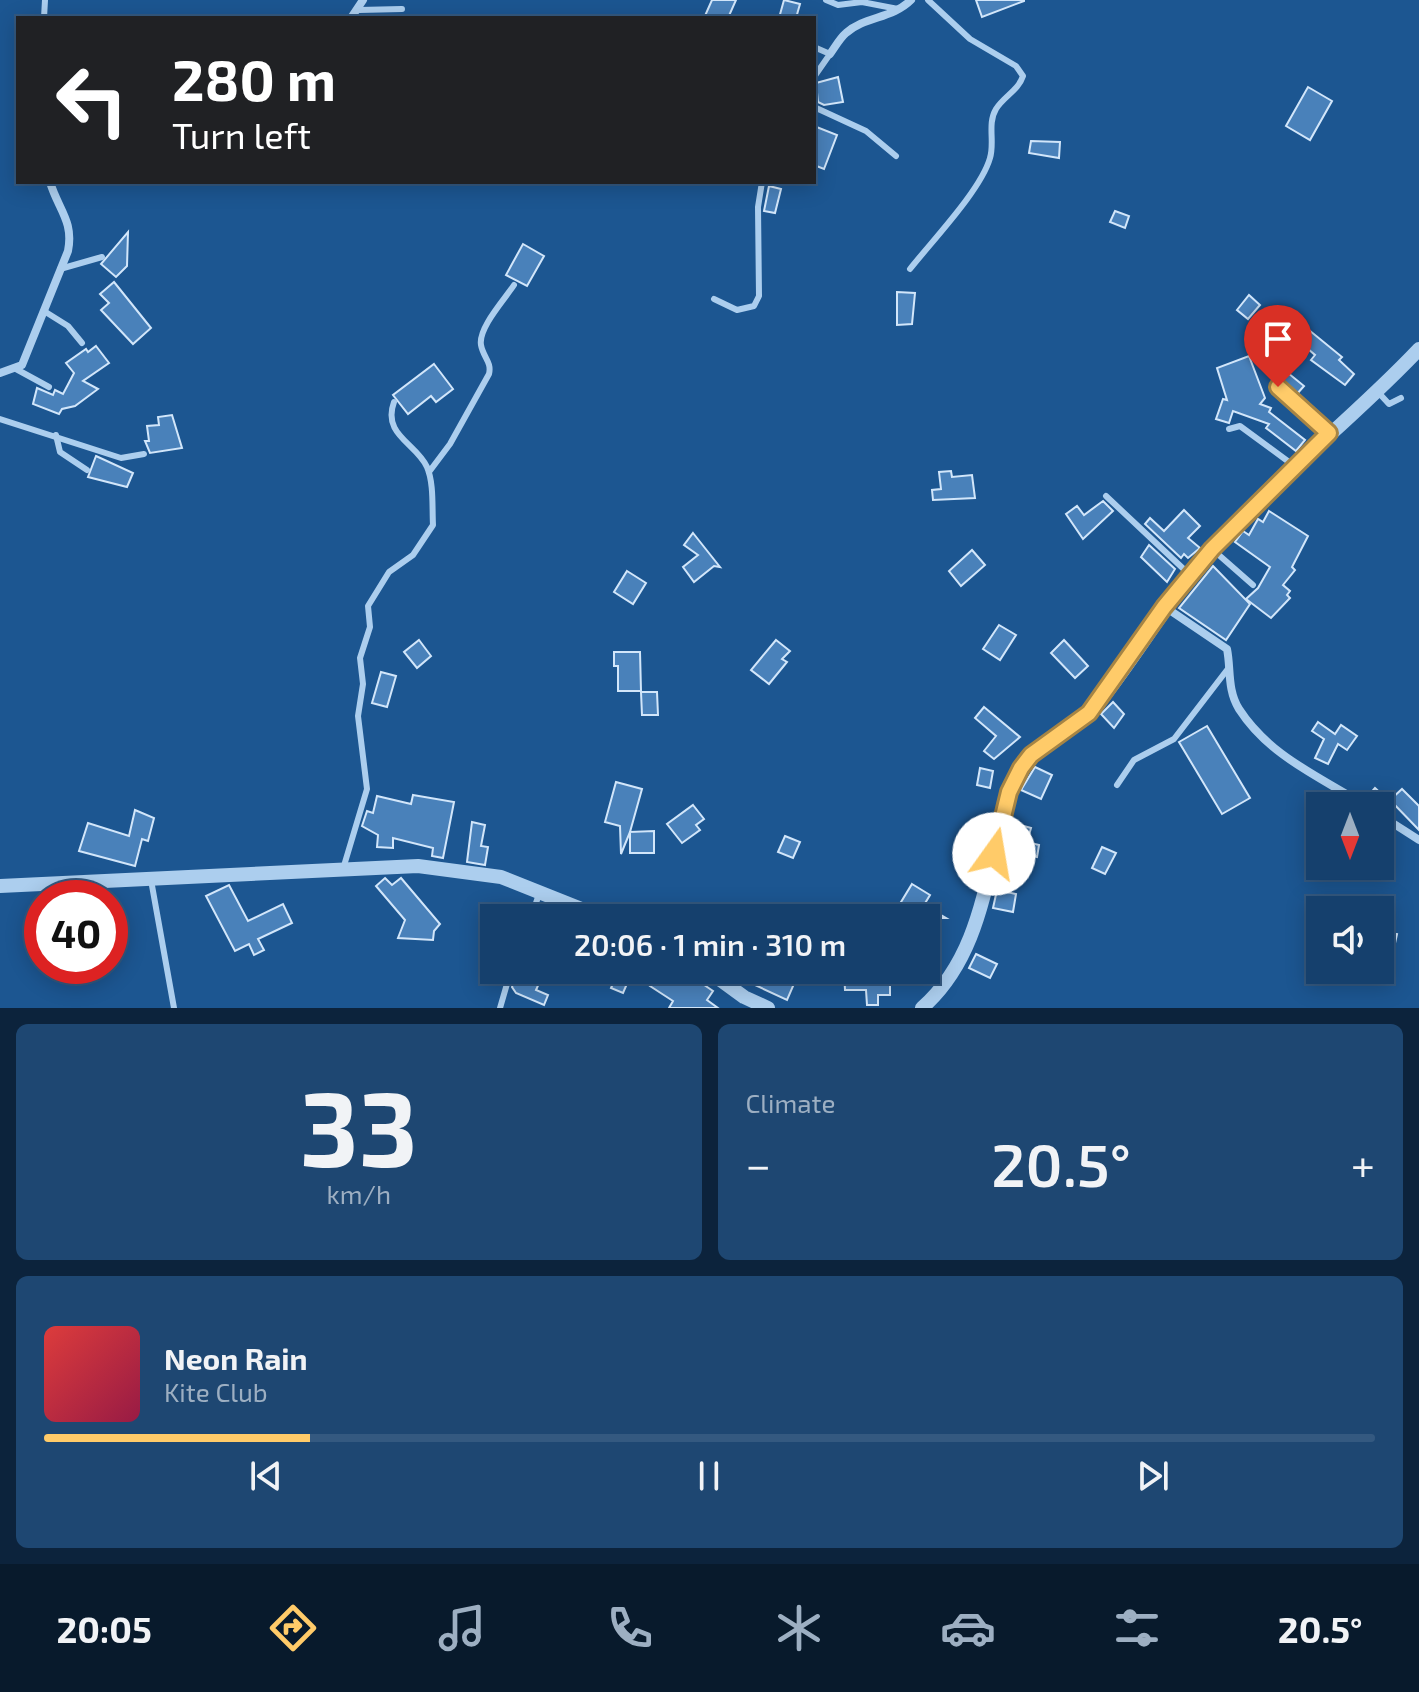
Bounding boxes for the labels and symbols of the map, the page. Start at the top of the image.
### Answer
pin [1244,305,1312,387]
north arrow [1306,792,1394,880]
position arrow [952,812,1036,896]
speed limit sign: 40 [24,880,128,984]

